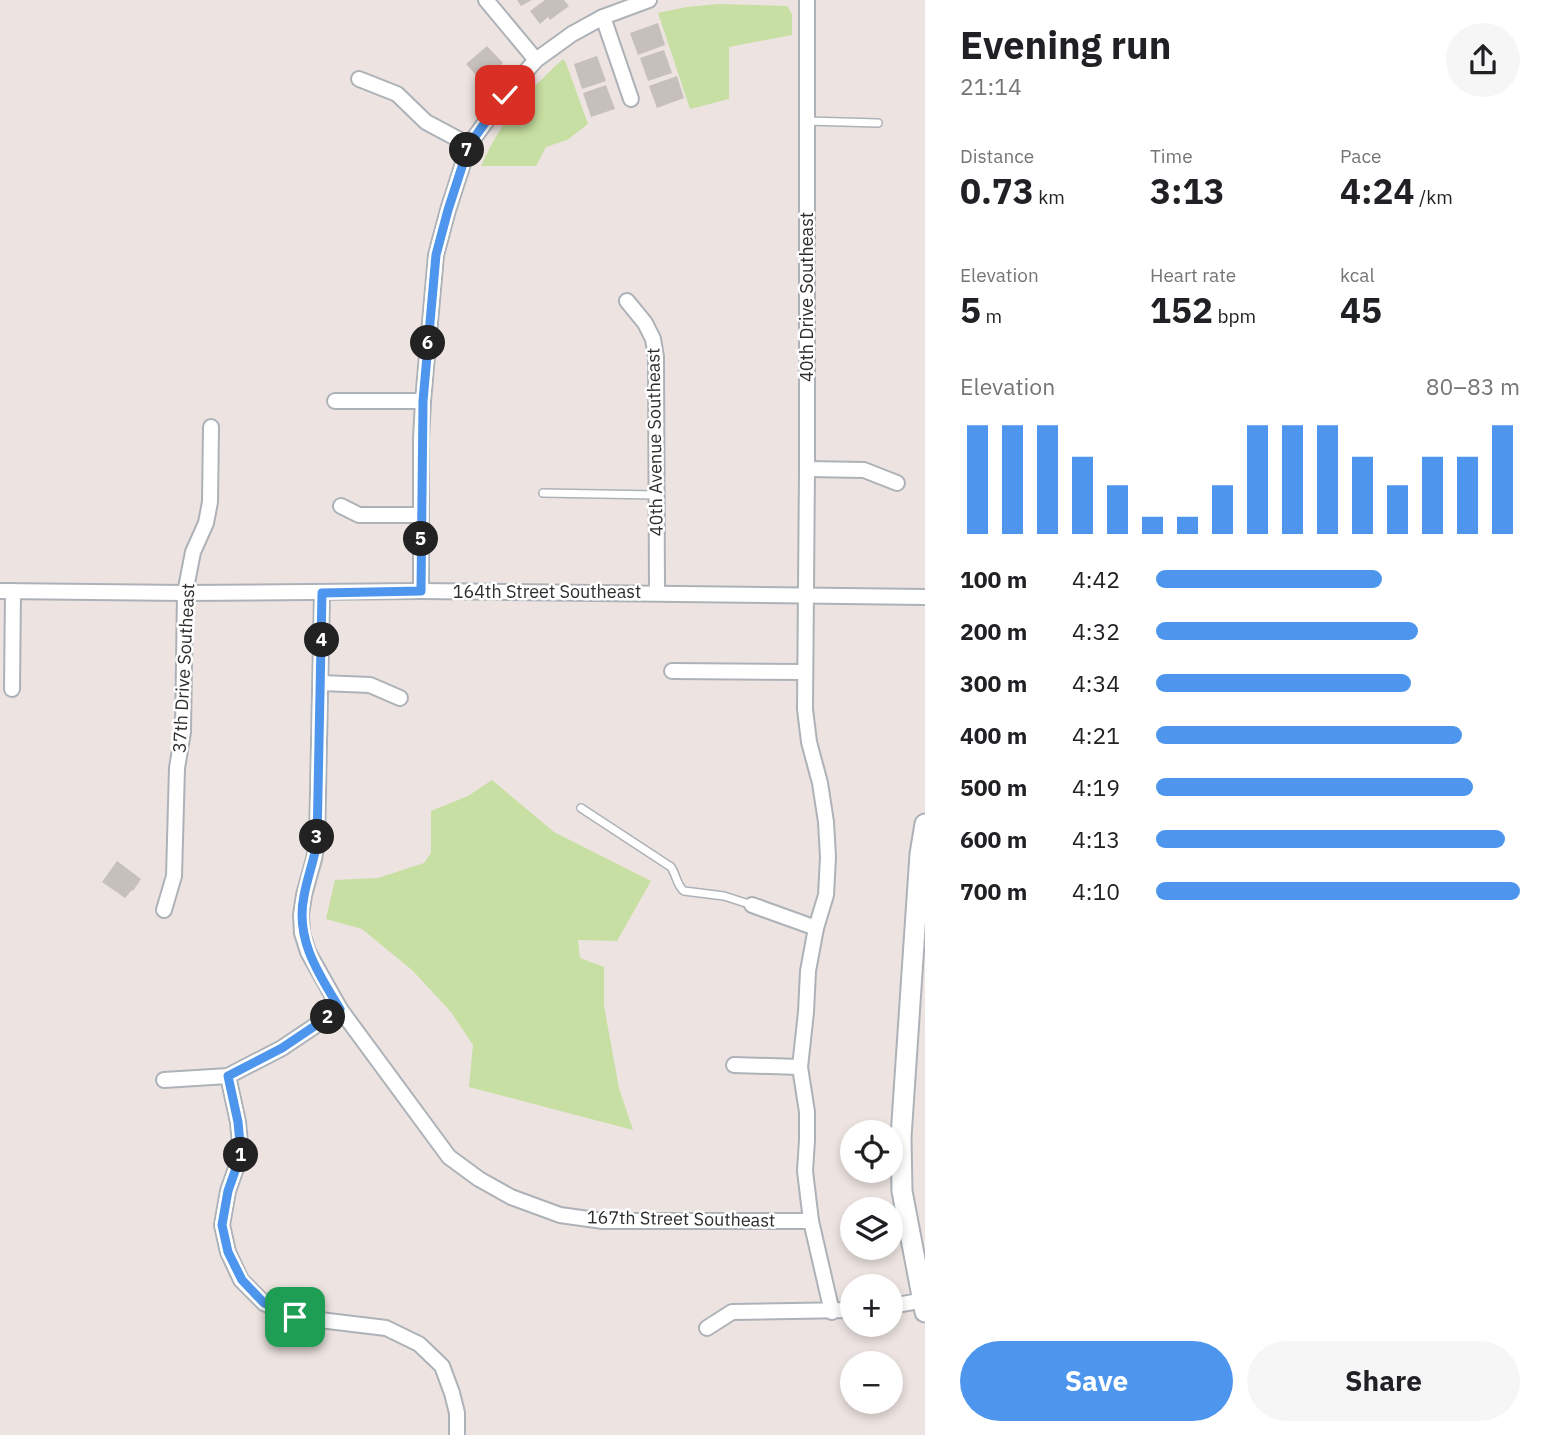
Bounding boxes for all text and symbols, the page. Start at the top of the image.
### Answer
text: Evening run [960,20,1171,69]
button: share [1446,23,1520,97]
pin [475,65,535,125]
text: 21:14 [960,71,1022,101]
icon: check [486,76,524,114]
pin: 7 [449,132,484,168]
text: 7 [461,137,472,161]
text: Distance [960,144,1034,168]
text: Time [1150,144,1193,168]
text: Pace [1340,144,1381,168]
text: 0.73 [960,168,1034,214]
text: 3:13 [1150,168,1225,214]
text: 4:24 [1340,168,1415,214]
text: km [1034,185,1065,209]
text: /km [1415,185,1453,209]
street label: 40th Drive Southeast [795,212,818,382]
text: Elevation [960,263,1039,287]
text: Heart rate [1150,263,1236,287]
text: kcal [1340,263,1375,287]
text: 5 [960,287,981,333]
text: 152 [1150,287,1213,333]
text: 45 [1340,287,1382,333]
text: m [981,304,1002,328]
text: bpm [1213,304,1256,328]
pin: 6 [410,326,446,360]
text: 6 [422,330,433,354]
street label: 40th Avenue Southeast [641,348,668,536]
text: Elevation [960,371,1055,401]
text: 80–83 m [1426,371,1520,401]
pin: 5 [404,522,438,556]
text: 5 [415,526,426,550]
text: 100 m [960,564,1027,594]
text: 4:42 [1072,564,1120,594]
street label: 164th Street Southeast [453,580,641,603]
street label: 37th Drive Southeast [168,582,199,754]
text: 200 m [960,616,1027,646]
text: 4:32 [1072,616,1120,646]
pin: 4 [304,622,340,658]
text: 4 [316,627,327,651]
text: 300 m [960,668,1027,698]
text: 4:34 [1072,668,1120,698]
text: 400 m [960,720,1027,750]
text: 4:21 [1072,720,1120,750]
text: 500 m [960,772,1027,802]
text: 4:19 [1072,772,1120,802]
pin: 3 [300,820,334,854]
text: 3 [311,824,322,848]
text: 600 m [960,824,1027,854]
text: 4:13 [1072,824,1120,854]
text: 700 m [960,876,1027,906]
text: 4:10 [1072,876,1120,906]
pin: 2 [310,1000,346,1034]
text: 2 [322,1004,333,1028]
map controls [840,1120,903,1414]
button: locate [840,1120,903,1183]
pin: 1 [224,1138,258,1172]
text: 1 [235,1142,246,1166]
button: layers [840,1197,903,1260]
street label: 167th Street Southeast [587,1205,775,1232]
button: + [840,1274,903,1337]
pin [265,1287,325,1347]
icon: arrive [276,1298,314,1336]
button: Save [960,1341,1233,1421]
button: Share [1247,1341,1520,1421]
button: − [840,1351,903,1414]

